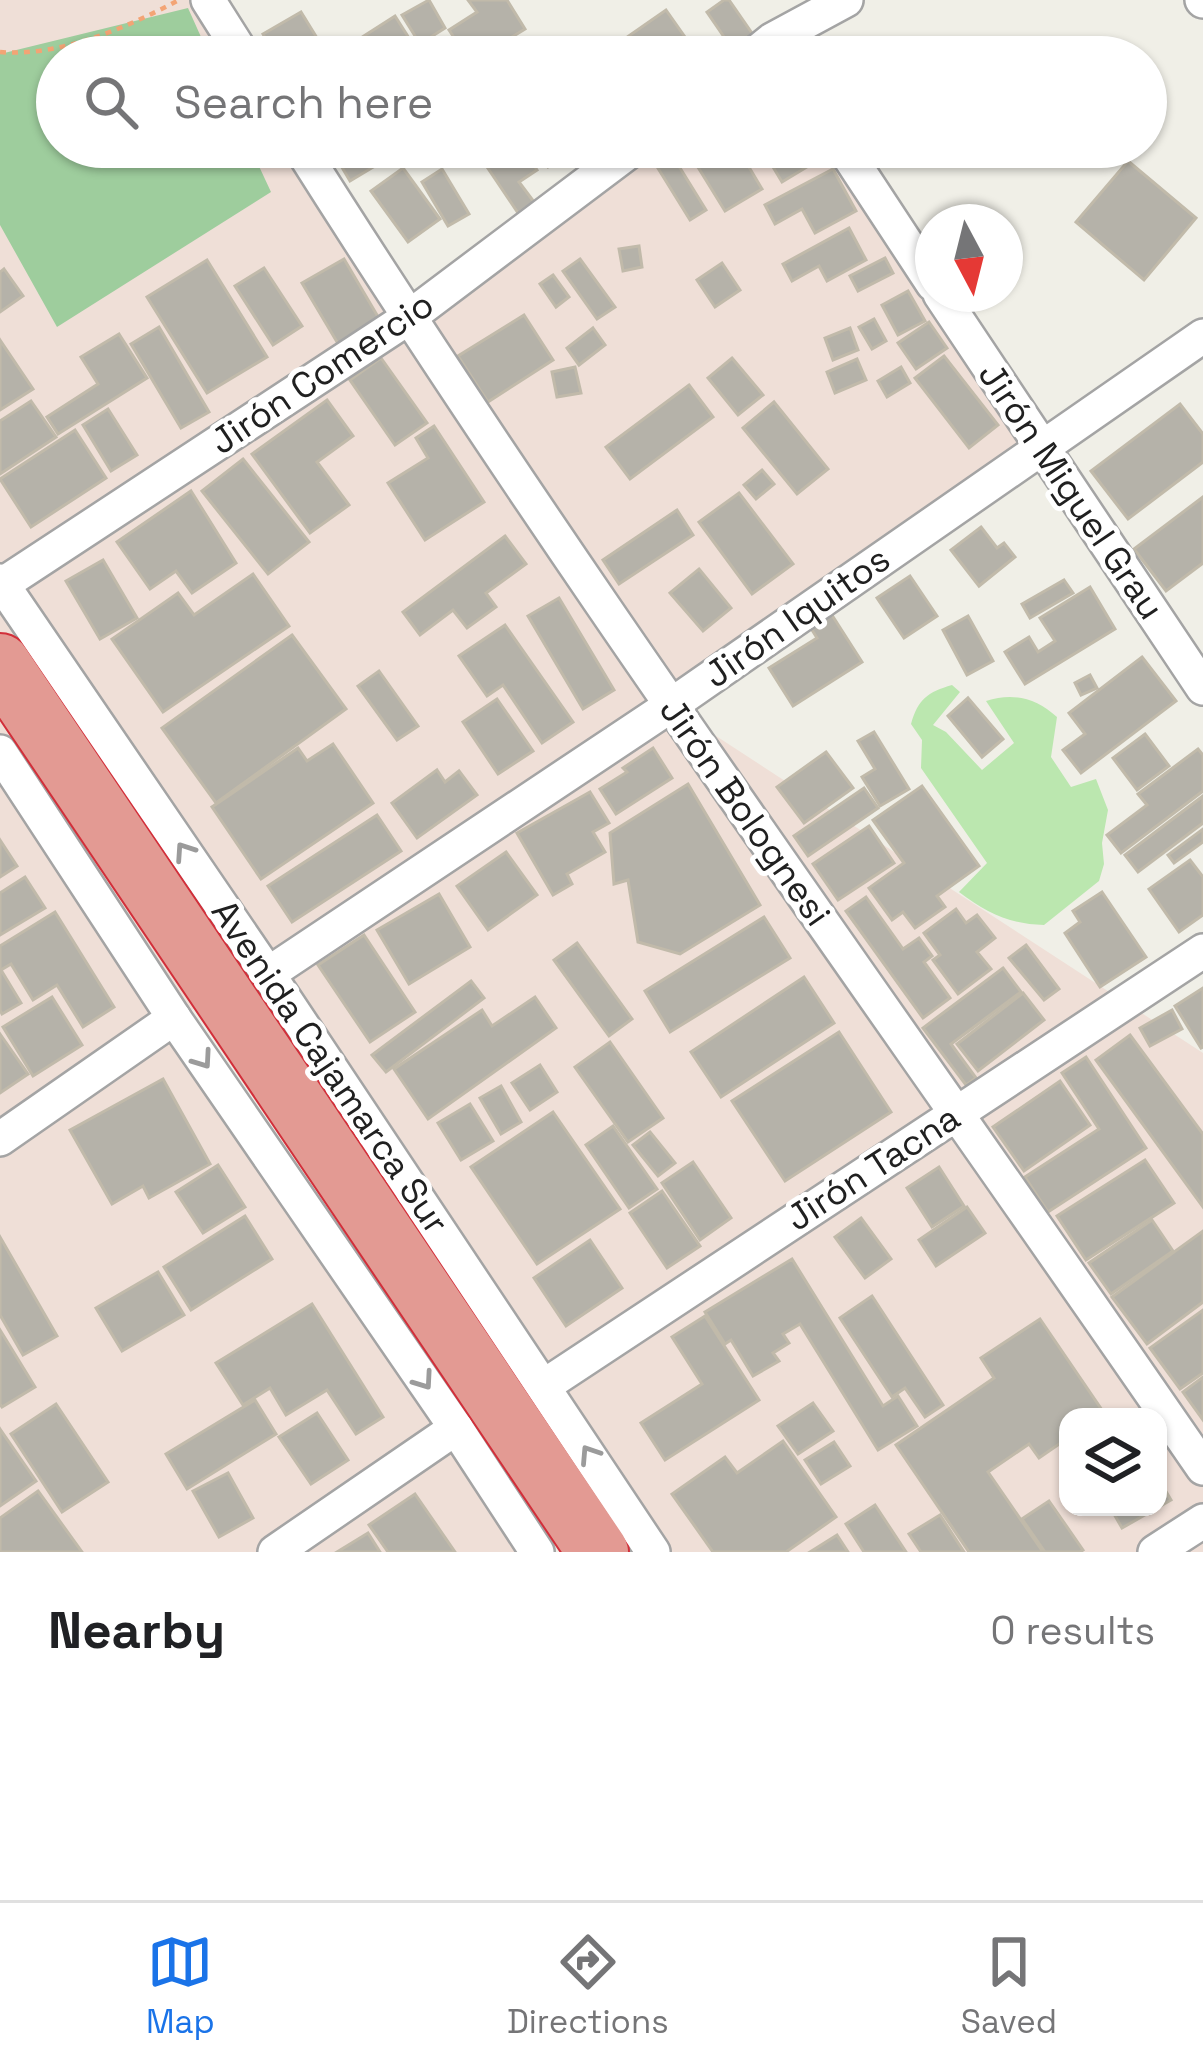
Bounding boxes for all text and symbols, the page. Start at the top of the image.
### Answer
search box [36,36,1167,168]
icon: search [78,69,144,135]
text: Search here [174,74,433,131]
north arrow [915,204,1023,312]
street label: Jirón Comercio [201,281,443,465]
street label: Jirón Miguel Grau [968,354,1174,628]
street label: Jirón Iquitos [695,536,899,698]
street label: Jirón Bolognesi [649,689,841,935]
one-way arrow [177,842,199,864]
street label: Avenida Cajamarca Sur [201,891,459,1243]
one-way arrow [189,1047,211,1069]
street label: Jirón Tacna [777,1095,969,1241]
one-way arrow [410,1368,432,1390]
map controls [1059,1408,1167,1516]
button: layers [1059,1408,1167,1516]
one-way arrow [580,1445,603,1467]
text: Nearby [48,1598,225,1663]
text: 0 results [990,1606,1155,1655]
tab: Map [146,1929,215,2043]
tab: Directions [507,1929,669,2043]
tab: Saved [961,1929,1057,2043]

